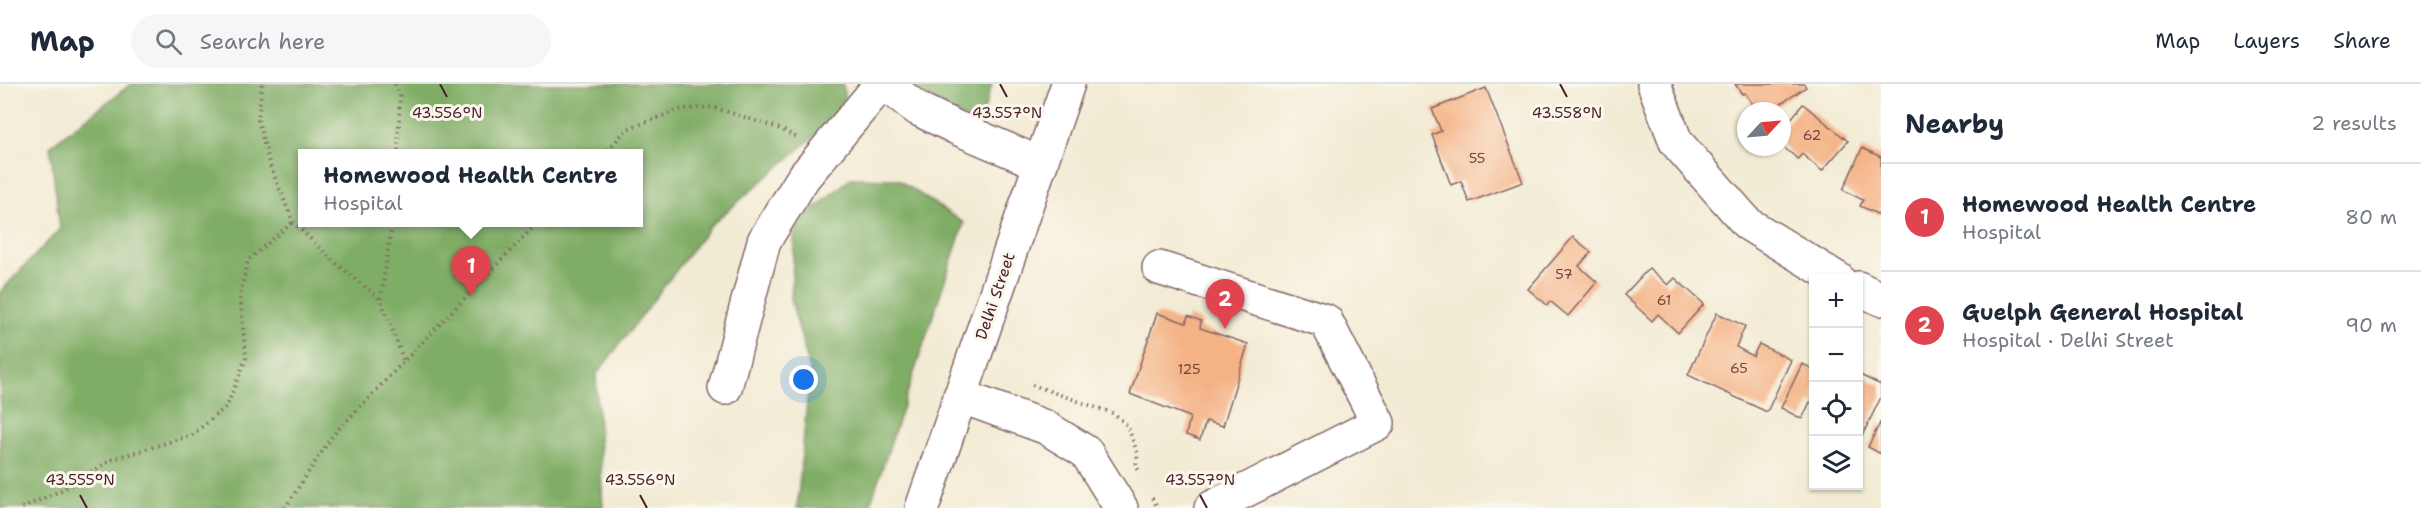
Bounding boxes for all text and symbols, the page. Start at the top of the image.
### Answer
search box [131,14,551,68]
text: Map [30,22,95,60]
icon: search [152,25,185,58]
text: Search here [200,27,325,56]
text: Map [2155,27,2200,55]
text: Layers [2233,27,2300,55]
text: Share [2333,27,2391,55]
north arrow [1737,102,1791,156]
text: 43.556°N [412,103,482,123]
text: 43.557°N [972,103,1042,123]
text: 43.558°N [1532,103,1602,123]
text: Nearby [1905,106,2004,141]
text: 2 results [2311,110,2397,136]
house number: 62 [1803,126,1821,144]
popup [298,149,643,227]
house number: 55 [1469,149,1485,167]
text: Homewood Health Centre [323,161,618,190]
text: Hospital [323,190,402,216]
text: Homewood Health Centre [1962,190,2256,219]
text: 1 [1920,204,1929,230]
text: 80 m [2345,204,2397,230]
text: Hospital [1962,219,2041,245]
pin: 1 [452,246,490,296]
street label: Delhi Street [970,250,1020,342]
house number: 57 [1555,265,1573,283]
map controls [1809,274,1863,490]
button: + [1809,274,1863,328]
pin: 2 [1206,280,1244,329]
house number: 61 [1657,291,1671,309]
text: Guelph General Hospital [1962,298,2243,327]
text: 2 [1918,312,1932,338]
text: 90 m [2345,312,2397,338]
text: Hospital · Delhi Street [1962,327,2174,353]
button: − [1809,328,1863,382]
house number: 65 [1730,359,1748,377]
house number: 125 [1177,360,1201,378]
your location [789,365,818,394]
button: locate [1809,382,1863,436]
button: layers [1809,436,1863,490]
text: 43.555°N [45,470,115,490]
text: 43.556°N [605,470,675,490]
text: 43.557°N [1165,470,1235,490]

